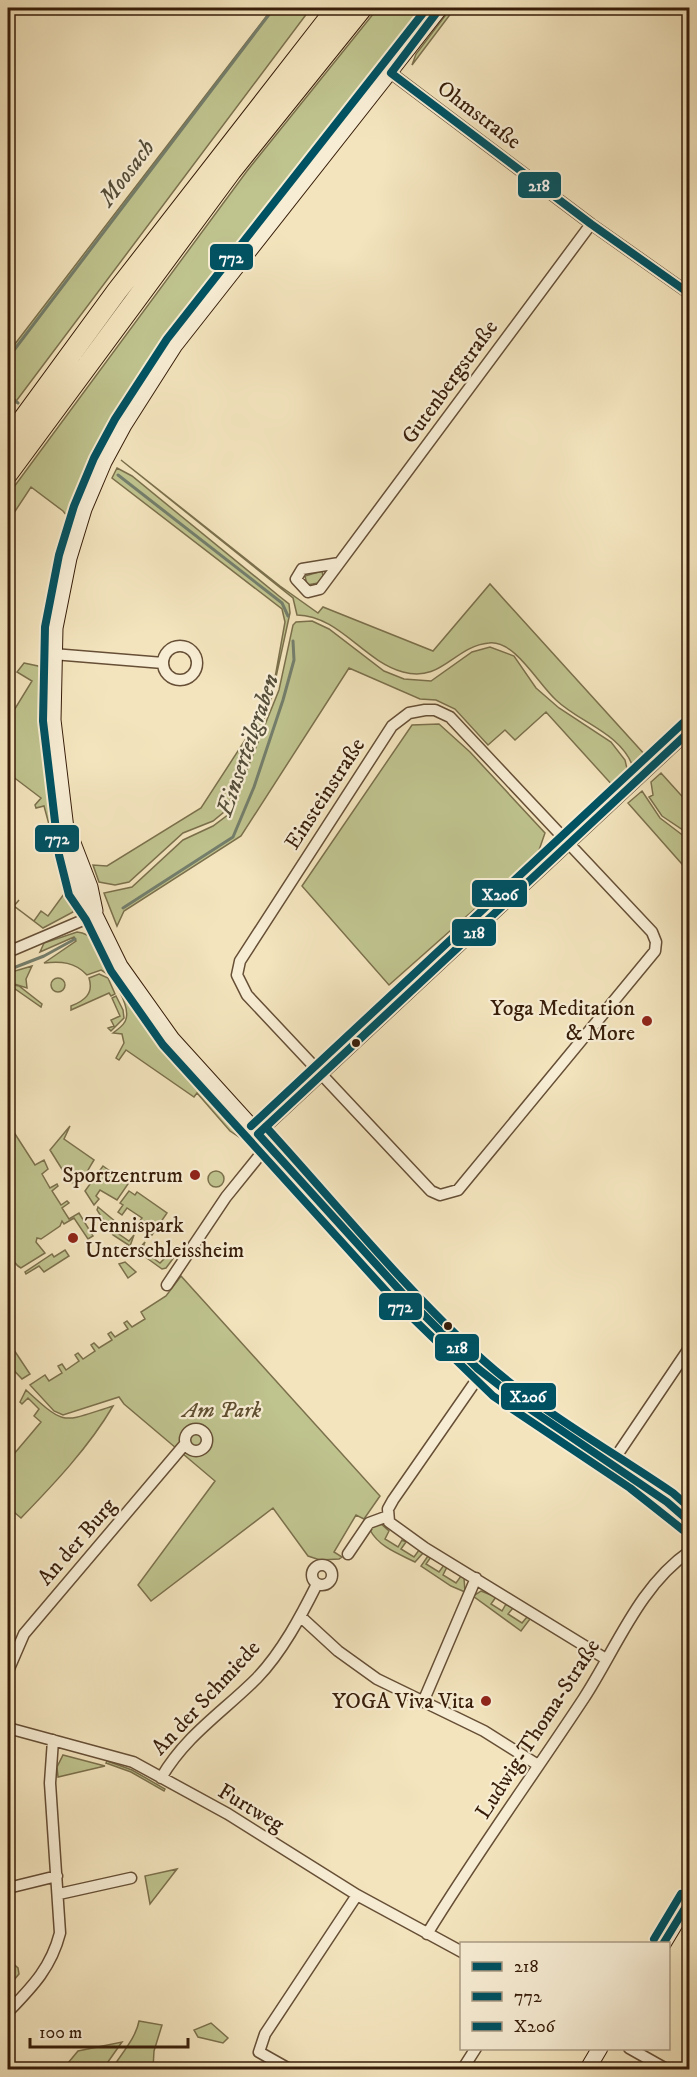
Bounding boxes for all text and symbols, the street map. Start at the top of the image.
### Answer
street label: Ohmstraße [432,75,526,155]
water label: Moosach [91,134,162,214]
line badge: 218 [517,171,562,199]
text: 218 [528,176,550,196]
line badge: 772 [209,243,254,271]
text: 772 [219,248,245,268]
street label: Gutenbergstraße [396,315,504,449]
water label: Einserteilgraben [209,670,286,822]
street label: Einsteinstraße [279,733,371,855]
line badge: 772 [34,824,80,853]
text: 772 [45,829,71,849]
line badge: X206 [471,879,528,908]
text: X206 [482,885,520,905]
line badge: 218 [451,918,497,947]
text: 218 [463,923,485,943]
place label: Yoga Meditation & More [490,995,636,1047]
marker: Yoga Meditation & More [640,1014,654,1028]
unlabelled marker [350,1037,362,1049]
place label: Sportzentrum [62,1162,183,1189]
marker: Sportzentrum [188,1168,202,1182]
place label: Tennispark Unterschleissheim [85,1212,244,1264]
marker: Tennispark Unterschleissheim [66,1231,80,1245]
line badge: 772 [378,1292,423,1321]
text: 772 [388,1297,414,1317]
unlabelled marker [442,1320,454,1332]
line badge: 218 [434,1333,480,1362]
text: 218 [446,1338,468,1358]
line badge: X206 [500,1382,557,1411]
text: X206 [510,1387,548,1407]
park label: Am Park [180,1397,262,1424]
street label: An der Burg [32,1493,122,1591]
street label: Ludwig-Thoma-Straße [470,1634,606,1824]
street label: An der Schmiede [146,1635,266,1761]
place label: YOGA Viva Vita [332,1688,475,1715]
marker: YOGA Viva Vita [479,1694,493,1708]
street label: Furtweg [213,1778,289,1838]
legend [460,1942,670,2050]
text: 218 [514,1956,538,1978]
text: 772 [514,1986,542,2008]
scale bar [30,2011,188,2049]
text: X206 [514,2016,556,2038]
text: 100 m [39,2022,82,2044]

